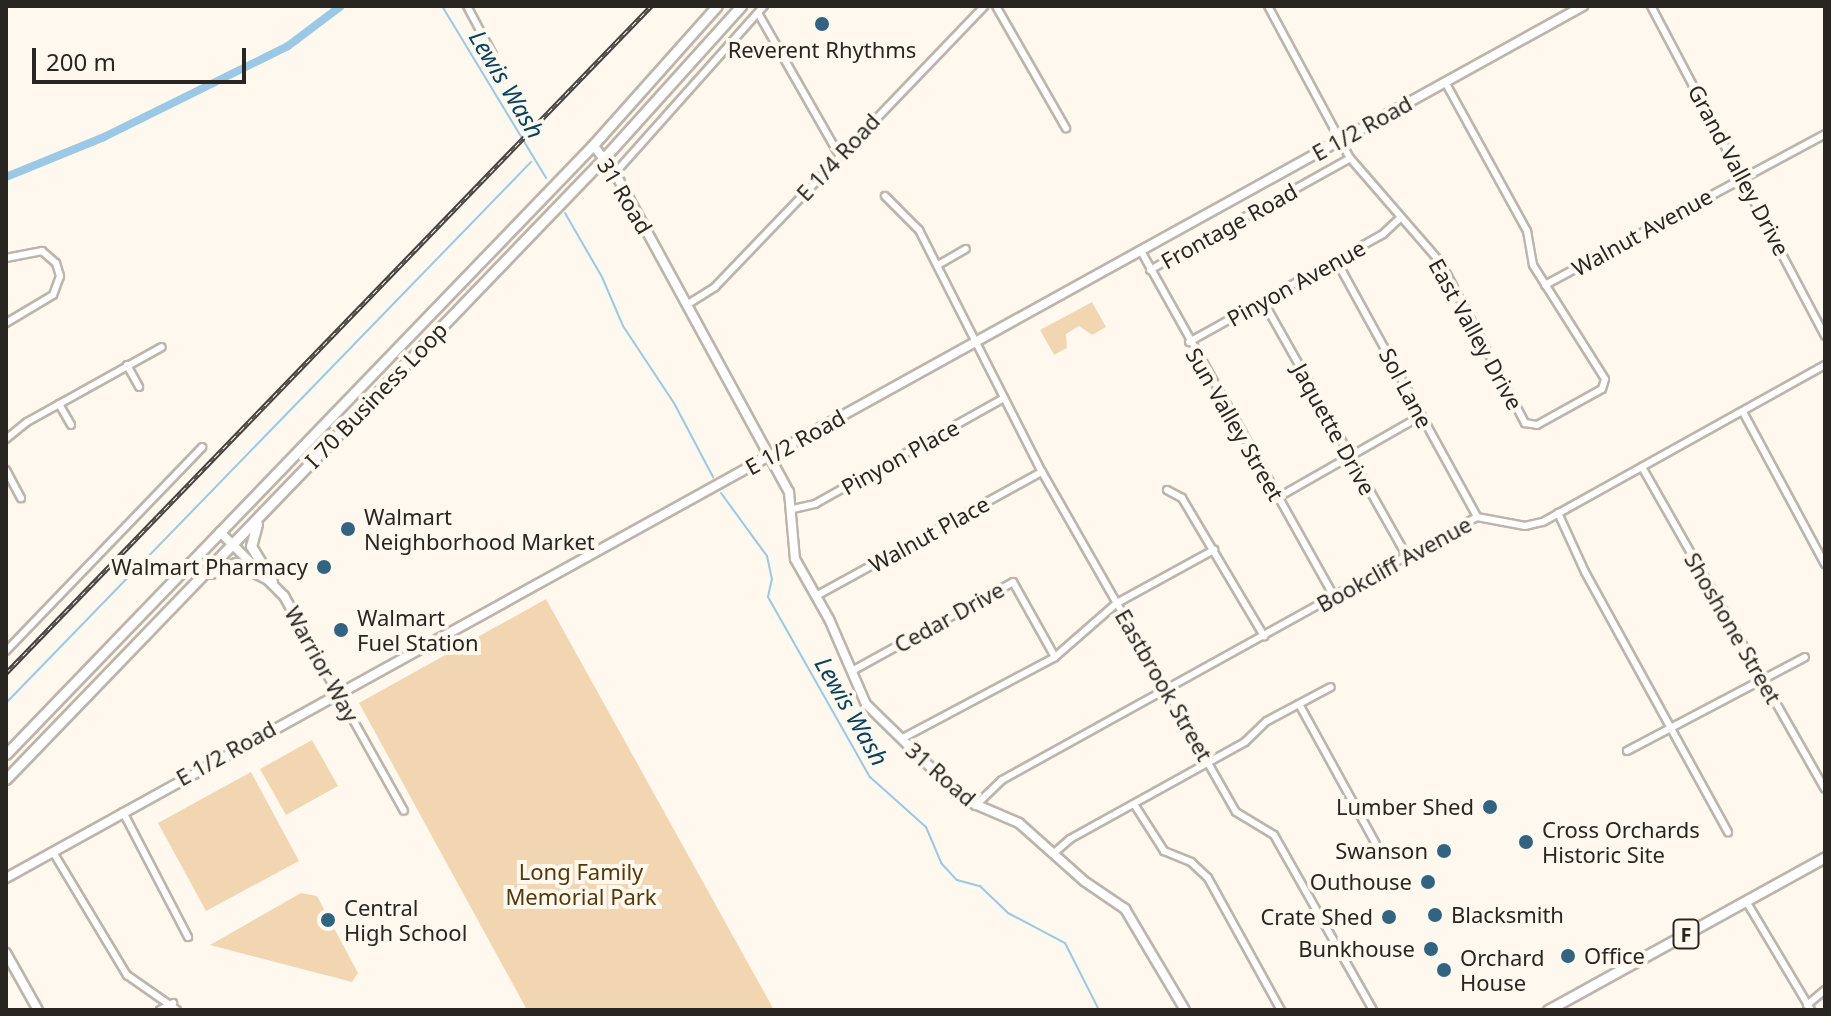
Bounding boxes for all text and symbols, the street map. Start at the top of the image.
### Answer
marker: Reverent Rhythms [813,15,831,33]
water label: Lewis Wash [463,25,551,143]
scale bar [36,32,250,82]
place label: Reverent Rhythms [728,37,916,63]
text: 200 m [46,45,116,78]
street label: Grand Valley Drive [1683,80,1795,260]
street label: E 1/2 Road [1308,90,1416,166]
street label: E 1/4 Road [791,108,885,206]
street label: 31 Road [592,153,658,239]
street label: Frontage Road [1156,178,1302,274]
street label: Walnut Avenue [1567,183,1717,281]
street label: Pinyon Avenue [1222,234,1370,332]
street label: East Valley Drive [1424,254,1528,414]
street label: I 70 Business Loop [300,317,452,473]
street label: Sun Valley Street [1181,343,1289,505]
street label: Sol Lane [1374,344,1438,432]
street label: Jaquette Drive [1287,359,1381,499]
street label: E 1/2 Road [741,404,849,480]
street label: Pinyon Place [836,414,964,500]
street label: Walnut Place [864,490,994,578]
place label: Walmart Neighborhood Market [364,503,595,554]
street label: Bookcliff Avenue [1312,511,1476,617]
marker: Walmart Neighborhood Market [339,520,357,538]
street label: Shoshone Street [1679,548,1787,708]
place label: Walmart Pharmacy [111,554,308,580]
marker: Walmart Pharmacy [315,558,333,576]
street label: Cedar Drive [890,576,1008,658]
street label: Warrior Way [279,602,365,726]
place label: Walmart Fuel Station [357,604,479,656]
street label: Eastbrook Street [1110,604,1218,766]
marker: Walmart Fuel Station [332,621,350,639]
water label: Lewis Wash [809,651,895,771]
street label: E 1/2 Road [172,715,280,791]
street label: 31 Road [901,737,981,811]
place label: Lumber Shed [1336,794,1474,820]
marker: Lumber Shed [1481,798,1499,816]
place label: Cross Orchards Historic Site [1542,816,1700,868]
marker: Cross Orchards Historic Site [1517,833,1535,851]
place label: Swanson [1335,838,1428,864]
marker: Swanson [1435,842,1453,860]
park label: Long Family Memorial Park [505,858,657,910]
place label: Outhouse [1310,869,1412,895]
marker: Outhouse [1419,873,1437,891]
place label: Central High School [344,894,467,946]
place label: Blacksmith [1451,902,1564,928]
place label: Crate Shed [1260,904,1373,930]
marker: Blacksmith [1426,906,1444,924]
marker: Crate Shed [1380,908,1398,926]
marker: Central High School [319,911,337,929]
road number: F [1672,918,1700,950]
place label: Bunkhouse [1298,936,1415,962]
marker: Bunkhouse [1422,940,1440,958]
place label: Office [1584,943,1645,969]
place label: Orchard House [1460,944,1545,996]
marker: Office [1559,947,1577,965]
marker: Orchard House [1435,961,1453,979]

